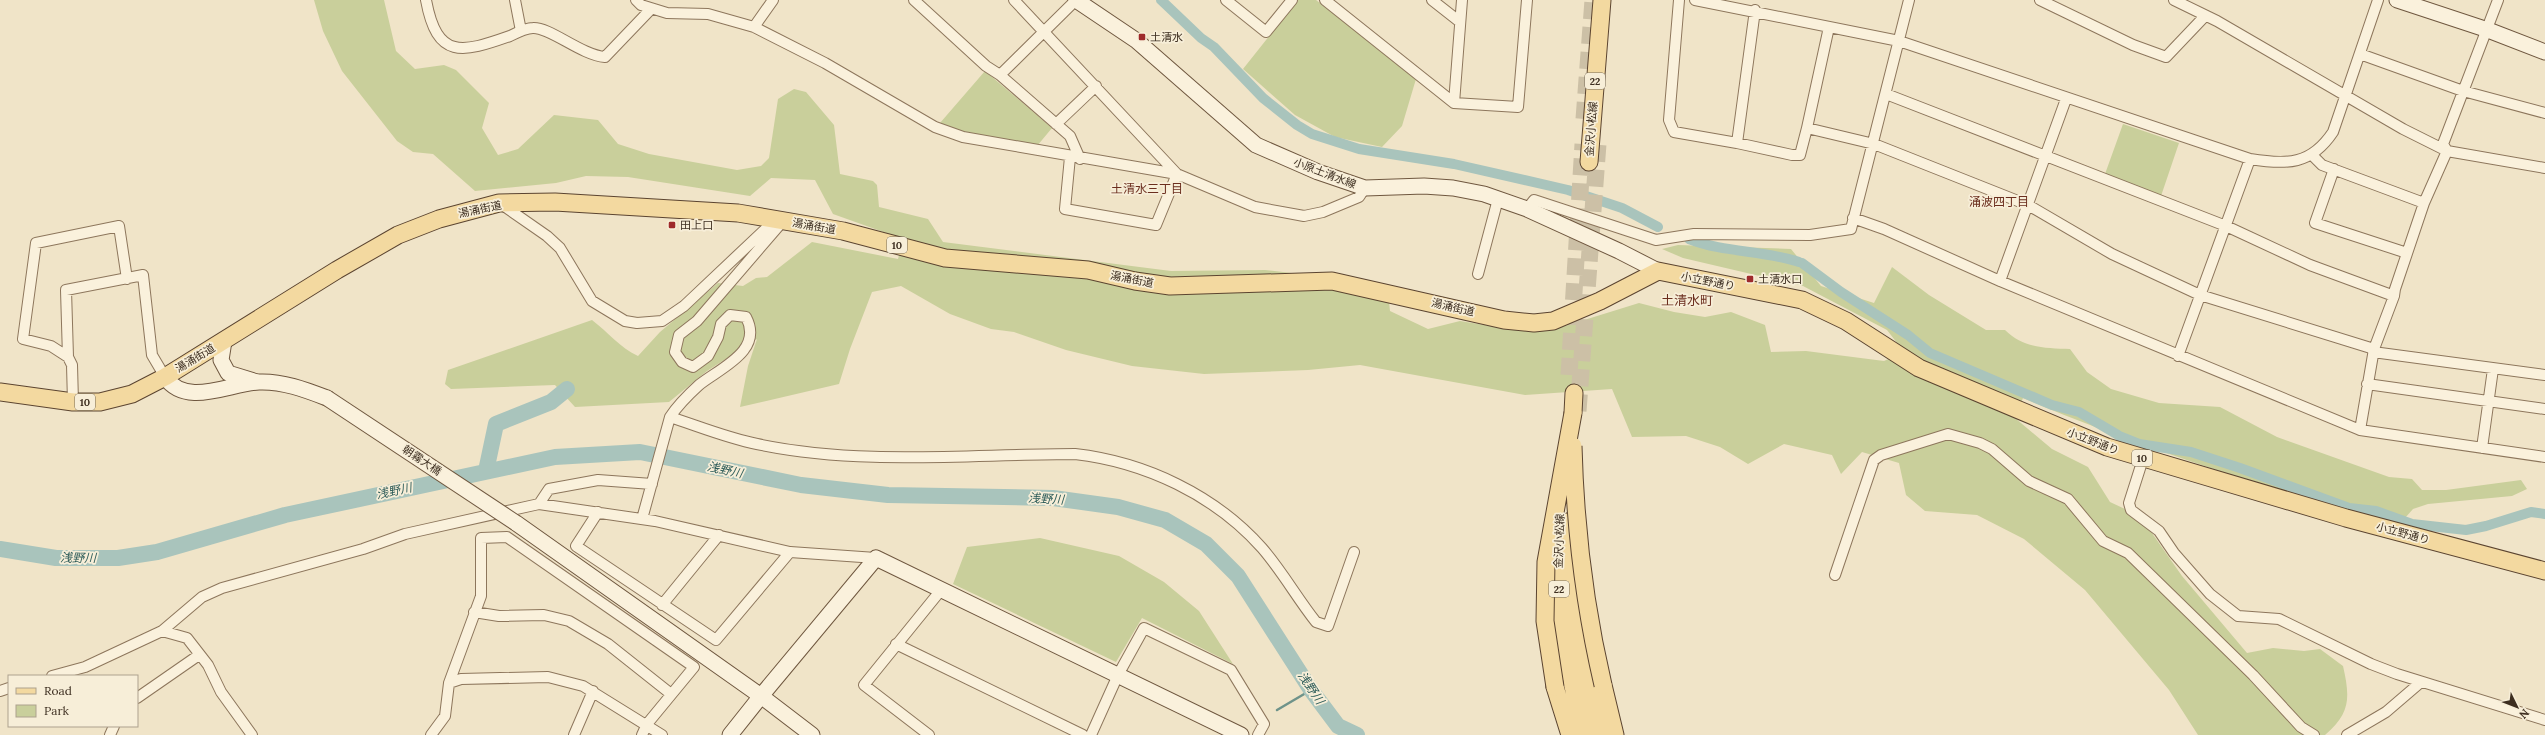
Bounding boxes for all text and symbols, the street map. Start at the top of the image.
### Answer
place label: 土清水 [1150,30,1183,44]
marker: 土清水 [1137,32,1147,42]
road number: 22 [1585,73,1605,89]
street label: 金沢小松線 [1582,101,1600,157]
street label: 小原土清水線 [1292,155,1358,191]
district label: 土清水三丁目 [1111,181,1183,196]
district label: 涌波四丁目 [1969,194,2029,209]
street label: 湯涌街道 [457,198,503,220]
street label: 湯涌街道 [791,215,837,237]
place label: 田上口 [680,218,713,232]
marker: 田上口 [667,220,677,230]
road number: 10 [887,237,907,253]
street label: 湯涌街道 [1109,268,1155,290]
street label: 小立野通り [1680,269,1736,293]
place label: 土清水口 [1758,272,1802,286]
marker: 土清水口 [1745,274,1755,284]
district label: 土清水町 [1661,292,1713,309]
street label: 湯涌街道 [1430,295,1476,319]
street label: 湯涌街道 [173,341,217,375]
road number: 10 [75,394,95,410]
street label: 小立野通り [2065,425,2121,457]
street label: 朝霧大橋 [400,442,444,478]
road number: 10 [2132,450,2152,466]
water label: 浅野川 [706,458,746,481]
water label: 浅野川 [375,479,415,502]
water label: 浅野川 [1028,490,1066,507]
street label: 金沢小松線 [1551,513,1567,569]
street label: 小立野通り [2375,519,2431,547]
water label: 浅野川 [60,550,98,565]
road number: 22 [1549,581,1569,597]
water label: 浅野川 [1295,669,1329,708]
legend [8,675,138,727]
text: Road [44,683,72,698]
north arrow [2497,687,2537,727]
text: Park [44,703,70,718]
text: N [2516,706,2532,722]

